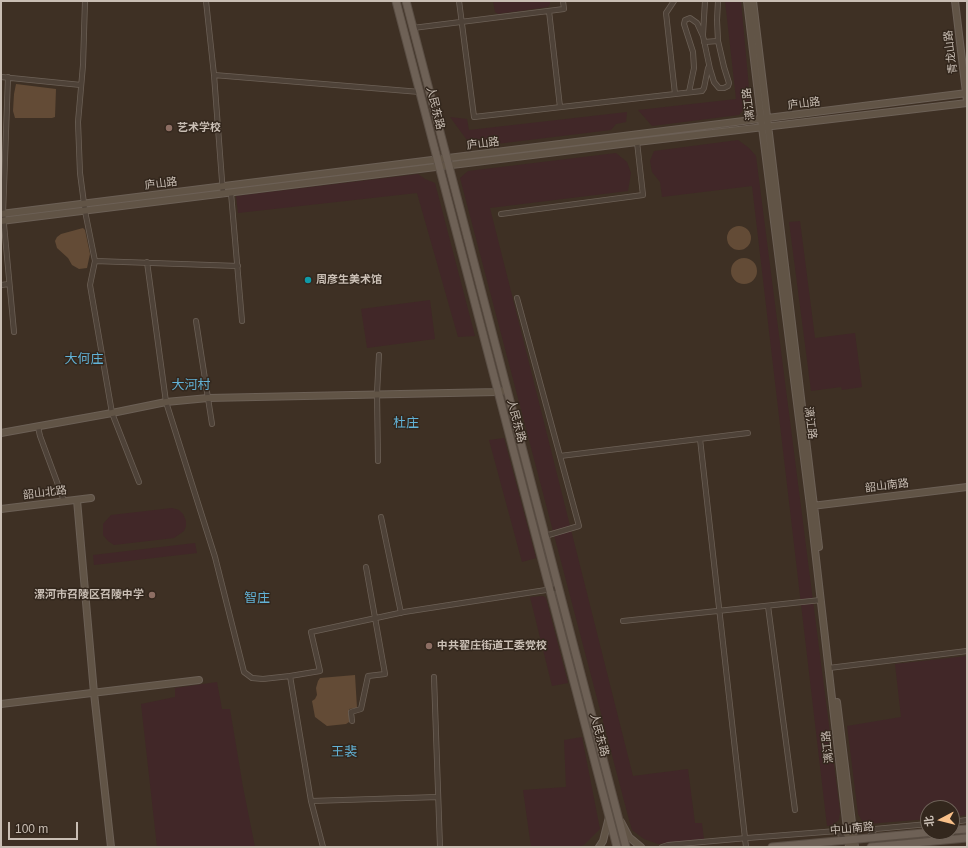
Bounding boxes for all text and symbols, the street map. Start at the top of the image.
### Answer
street label: 青龙山路 [942,29,960,75]
street label: 人民东路 [423,85,447,131]
street label: 漓江路 [740,87,758,121]
street label: 庐山路 [787,95,821,113]
place label: 艺术学校 [177,121,221,135]
marker: 艺术学校 [164,123,174,133]
street label: 庐山路 [466,135,500,153]
street label: 庐山路 [144,175,178,193]
place label: 周彦生美术馆 [316,273,382,287]
marker: 周彦生美术馆 [303,275,313,285]
district label: 大何庄 [65,351,103,367]
district label: 大河村 [172,377,210,393]
street label: 人民东路 [504,398,528,444]
street label: 漓江路 [801,406,819,440]
district label: 杜庄 [393,415,419,431]
street label: 韶山南路 [864,477,910,495]
street label: 韶山北路 [22,484,68,502]
place label: 漯河市召陵区召陵中学 [34,588,144,602]
marker: 漯河市召陵区召陵中学 [147,590,157,600]
district label: 智庄 [244,590,270,606]
place label: 中共翟庄街道工委党校 [437,639,547,653]
marker: 中共翟庄街道工委党校 [424,641,434,651]
street label: 人民东路 [587,712,611,758]
street label: 漓江路 [820,730,836,764]
district label: 王裴 [331,744,357,760]
north arrow [920,800,960,840]
scale bar [10,814,80,840]
text: 北 [922,815,936,828]
street label: 中山南路 [830,821,874,837]
text: 100 m [15,822,48,836]

